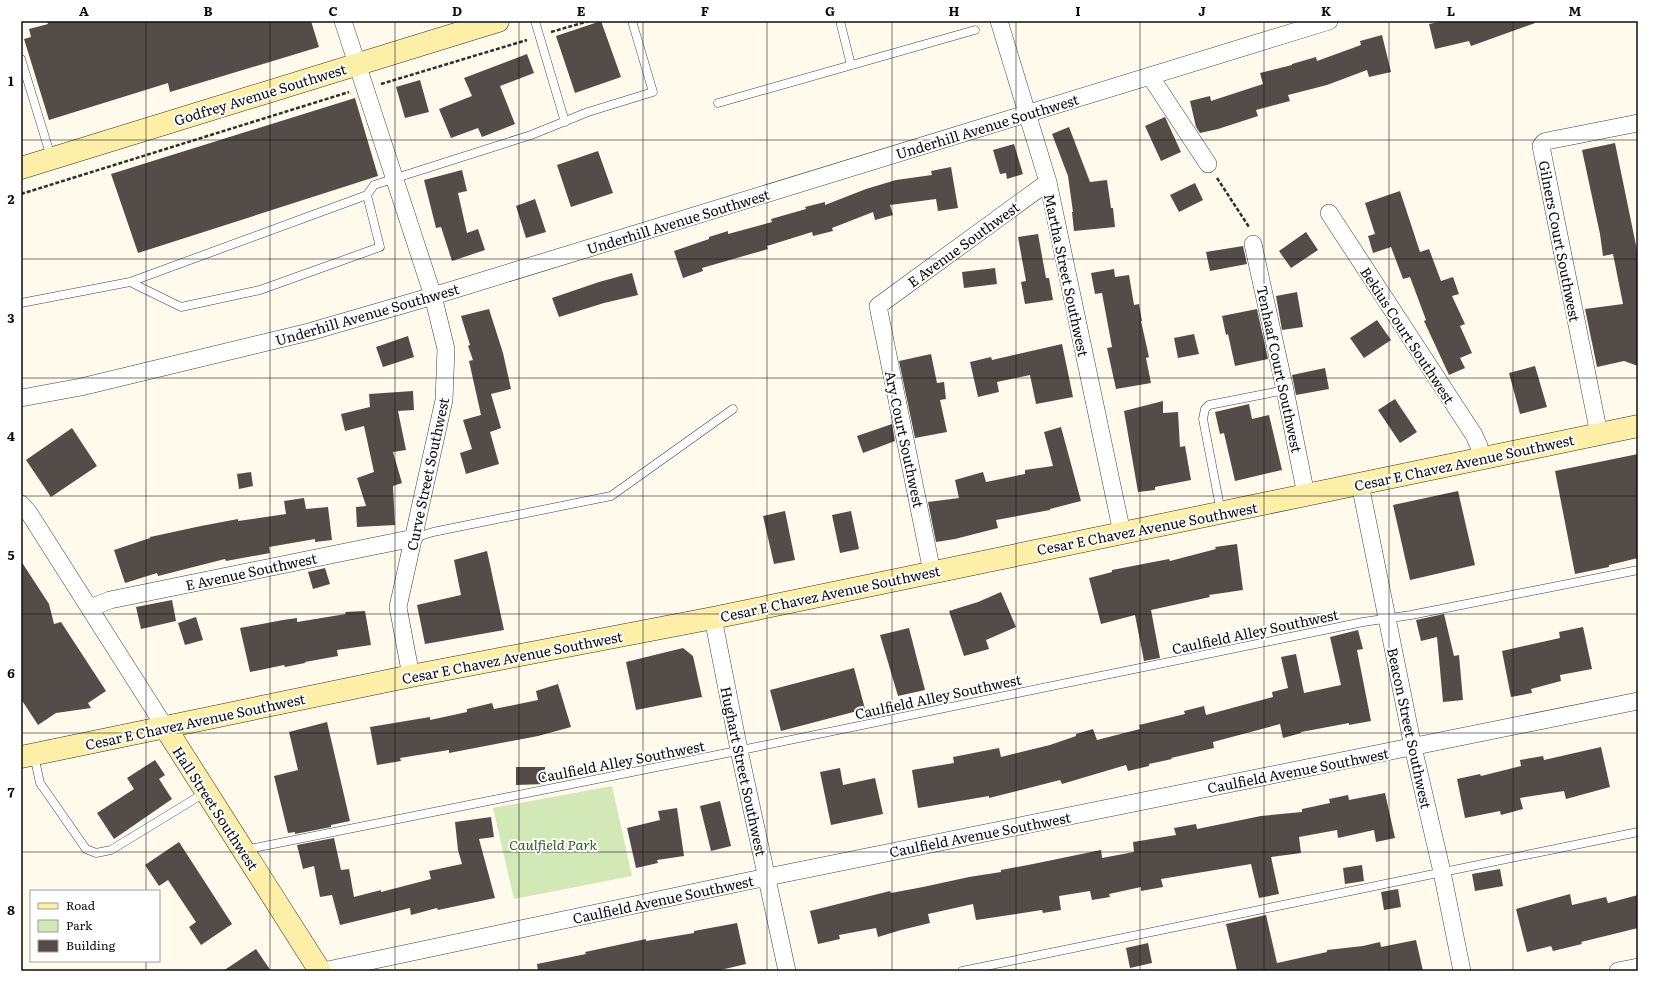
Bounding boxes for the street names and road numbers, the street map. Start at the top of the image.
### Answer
street label: Godfrey Avenue Southwest [171,58,349,130]
street label: Underhill Avenue Southwest [893,89,1081,163]
street label: Gilners Court Southwest [1535,159,1586,324]
street label: Underhill Avenue Southwest [584,184,772,258]
street label: Martha Street Southwest [1040,192,1094,359]
street label: E Avenue Southwest [903,196,1023,291]
street label: Bekius Court Southwest [1356,263,1460,408]
street label: Underhill Avenue Southwest [273,278,462,350]
street label: Tenhaaf Court Southwest [1253,284,1308,455]
street label: Ary Court Southwest [881,369,929,510]
street label: Curve Street Southwest [401,395,453,552]
street label: Cesar E Chavez Avenue Southwest [1352,429,1576,495]
street label: Cesar E Chavez Avenue Southwest [1035,497,1259,559]
street label: E Avenue Southwest [183,547,319,595]
street label: Cesar E Chavez Avenue Southwest [718,560,942,626]
street label: Caulfield Alley Southwest [1170,603,1341,658]
street label: Cesar E Chavez Avenue Southwest [400,626,624,688]
street label: Beacon Street Southwest [1383,646,1437,811]
street label: Caulfield Alley Southwest [853,668,1024,723]
street label: Hughart Street Southwest [716,684,772,858]
street label: Cesar E Chavez Avenue Southwest [83,688,307,754]
street label: Caulfield Alley Southwest [536,735,707,787]
street label: Hall Street Southwest [168,742,264,874]
street label: Caulfield Avenue Southwest [1206,743,1391,797]
street label: Caulfield Avenue Southwest [888,807,1073,861]
street label: Caulfield Avenue Southwest [571,870,756,928]

